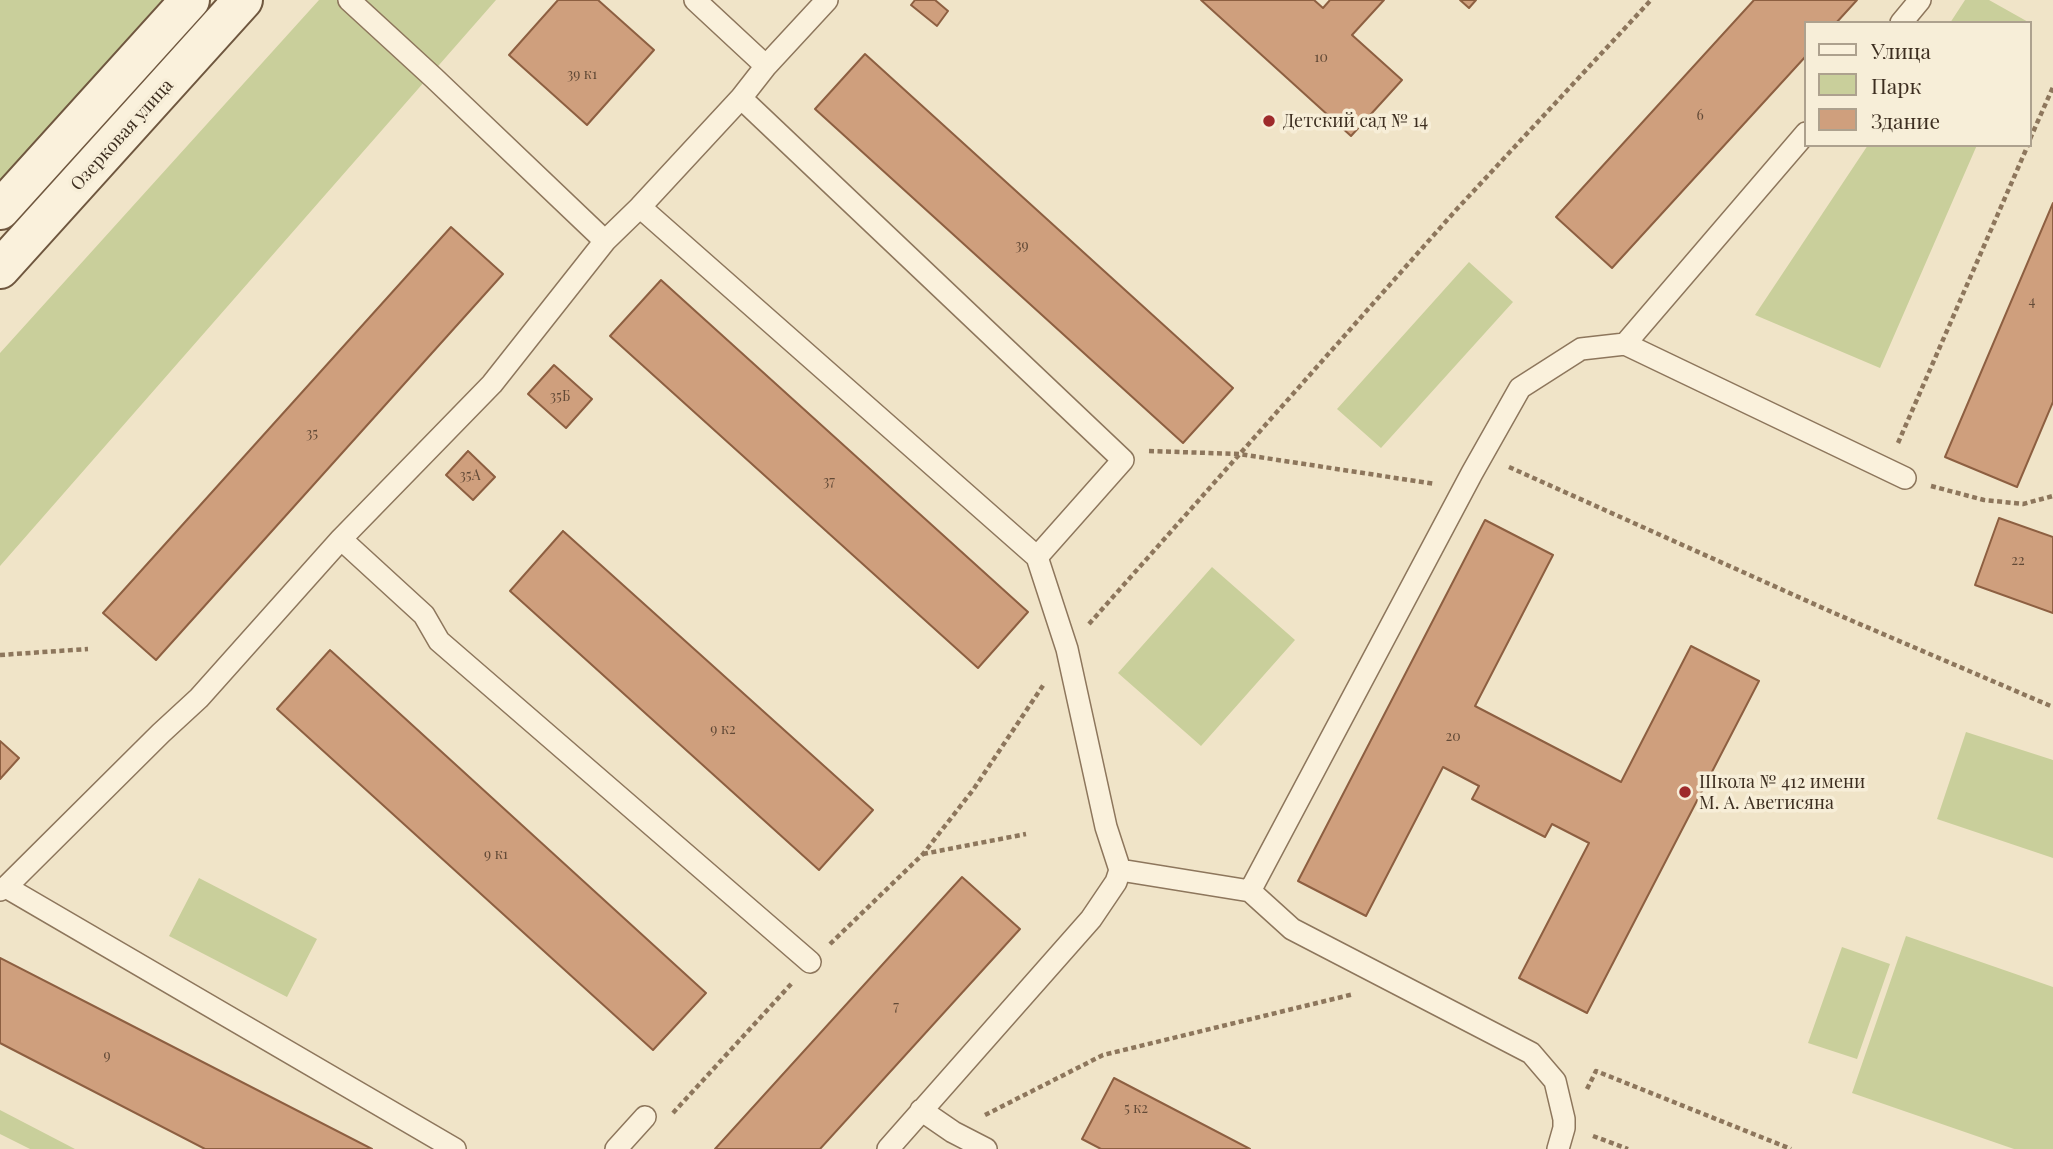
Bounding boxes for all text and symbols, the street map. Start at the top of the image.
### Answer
legend [1804,21,2032,147]
text: Улица [1871,36,1931,64]
house number: 10 [1314,50,1328,66]
house number: 39 к1 [567,67,597,83]
text: Парк [1871,71,1921,99]
street label: Озерковая улица [66,75,178,195]
text: Здание [1871,106,1940,134]
house number: 6 [1696,108,1704,124]
place label: Детский сад № 14 [1283,110,1428,132]
marker: Детский сад № 14 [1261,113,1277,129]
house number: 39 [1015,238,1029,254]
house number: 4 [2029,294,2035,310]
house number: 35Б [550,389,570,405]
house number: 35 [306,426,318,442]
house number: 35А [460,468,480,484]
house number: 37 [823,474,835,490]
house number: 22 [2011,553,2025,569]
house number: 9 к2 [710,722,736,738]
house number: 20 [1445,729,1461,745]
place label: Школа № 412 имени М. А. Аветисяна [1699,771,1865,814]
marker: Школа № 412 имени М. А. Аветисяна [1677,784,1693,800]
house number: 9 к1 [484,847,508,863]
house number: 7 [893,999,899,1015]
house number: 9 [103,1048,111,1064]
house number: 5 к2 [1124,1101,1148,1117]

